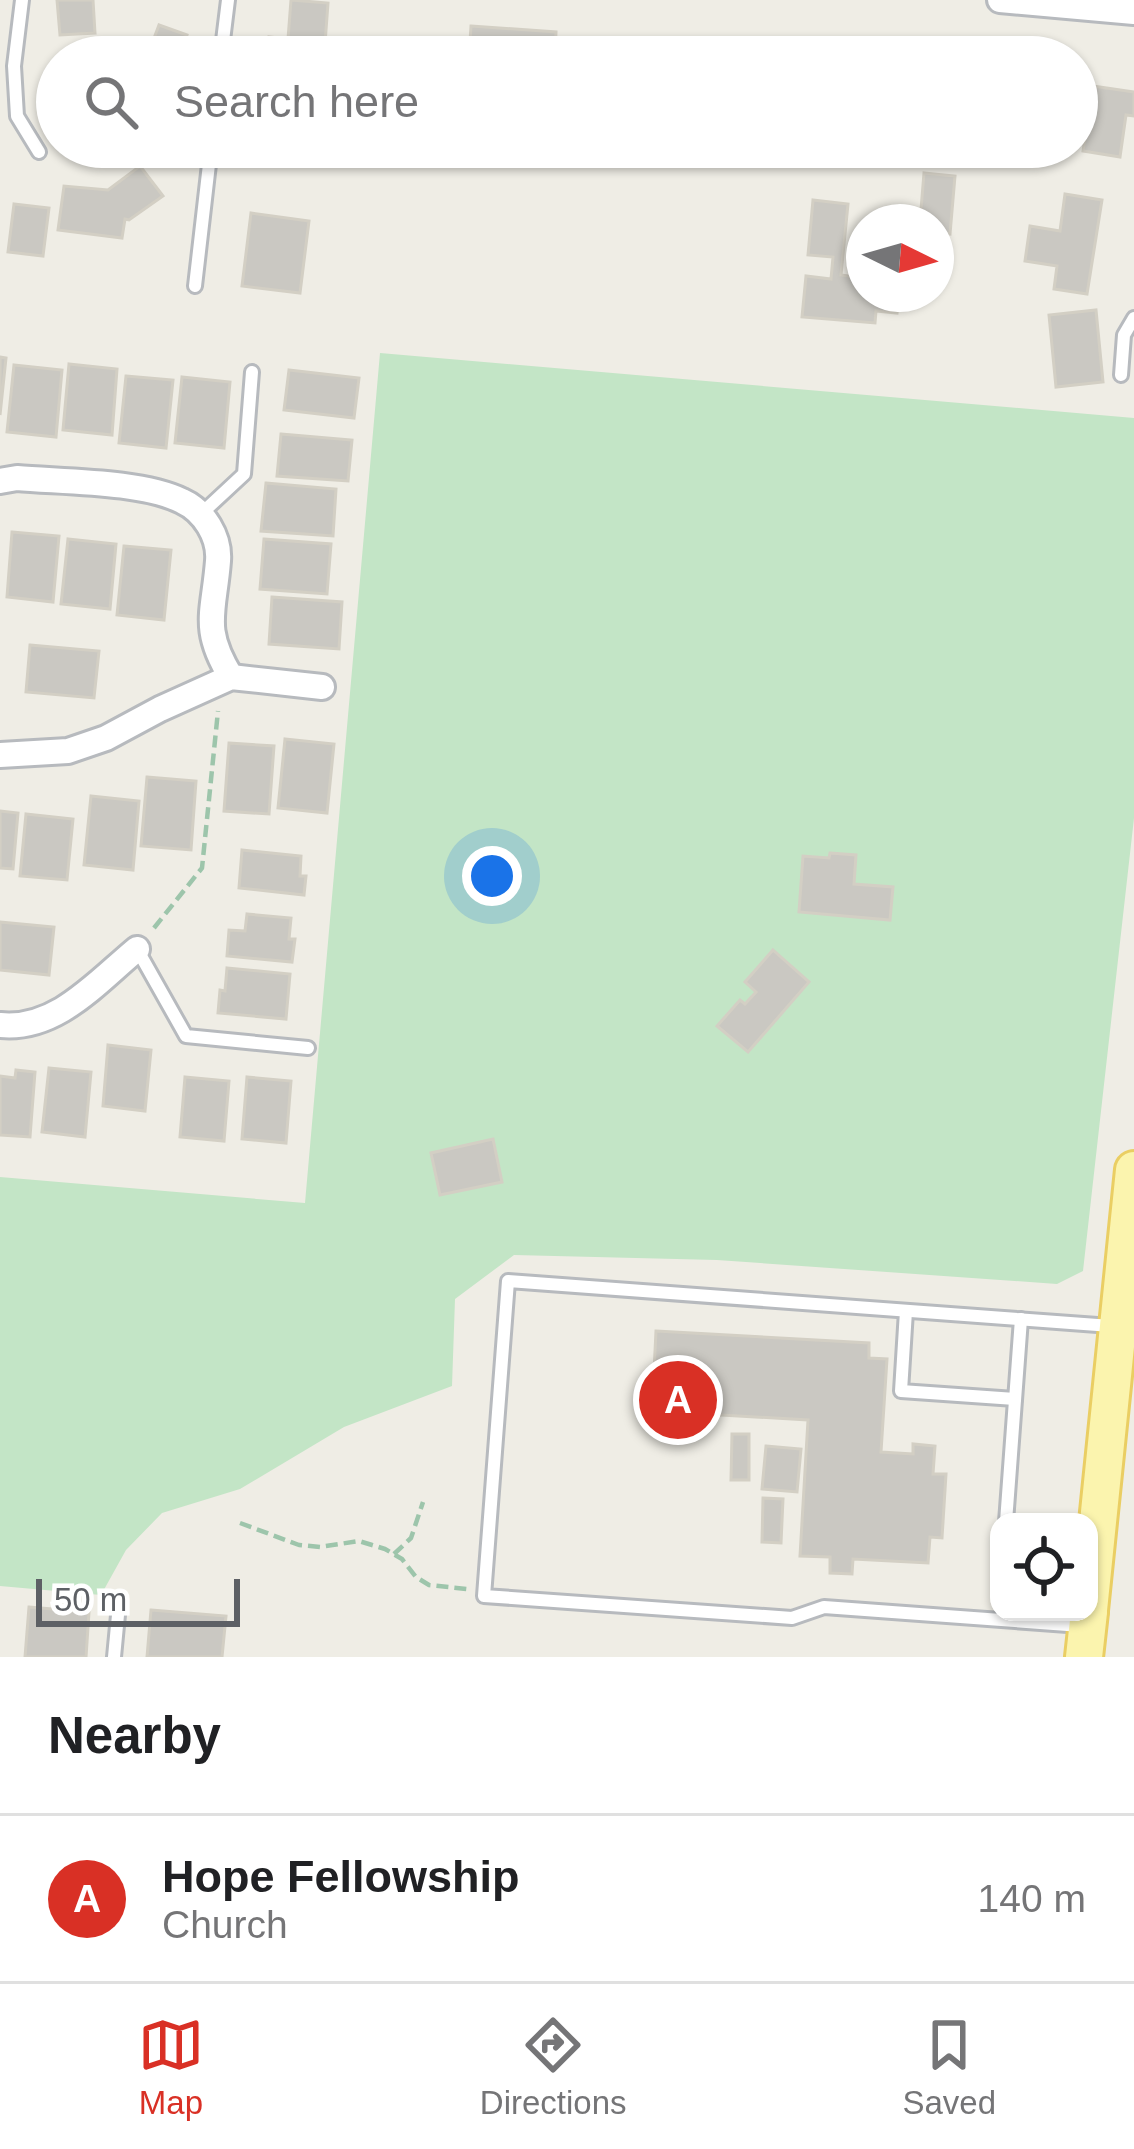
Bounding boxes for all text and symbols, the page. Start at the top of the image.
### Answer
search box [36,36,1098,168]
icon: search [78,69,144,135]
text: Search here [174,76,419,127]
north arrow [846,204,954,312]
your location [462,846,522,906]
pin: A [639,1355,717,1445]
map controls [990,1513,1098,1621]
button: locate [990,1513,1098,1621]
scale bar [36,1573,240,1626]
text: 50 m [54,1581,127,1618]
text: Nearby [48,1707,221,1764]
text: Hope Fellowship [162,1851,520,1902]
text: A [73,1877,101,1920]
text: 140 m [978,1877,1086,1920]
text: Church [162,1903,288,1946]
tab: Map [138,2012,204,2122]
tab: Directions [480,2012,627,2122]
tab: Saved [902,2012,996,2122]

